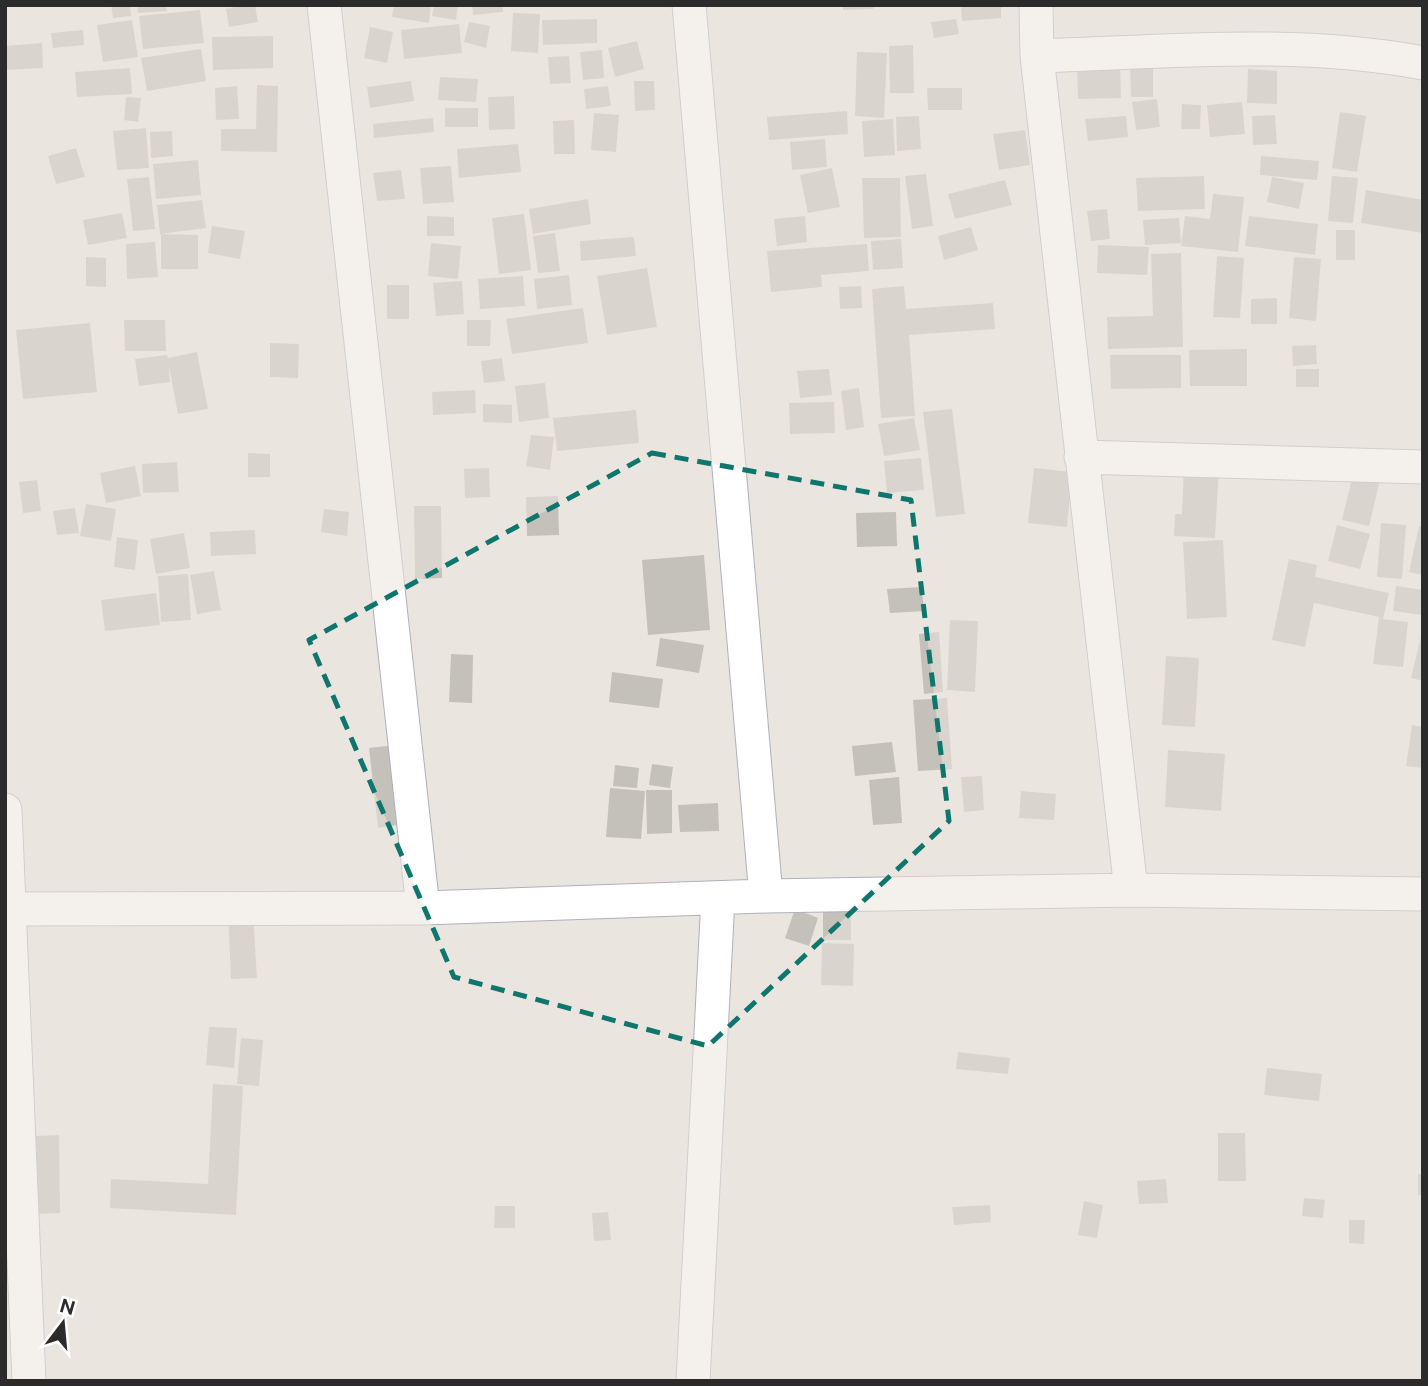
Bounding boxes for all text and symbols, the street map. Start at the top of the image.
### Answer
north arrow [28,1288,98,1358]
text: N [58,1294,78,1319]

